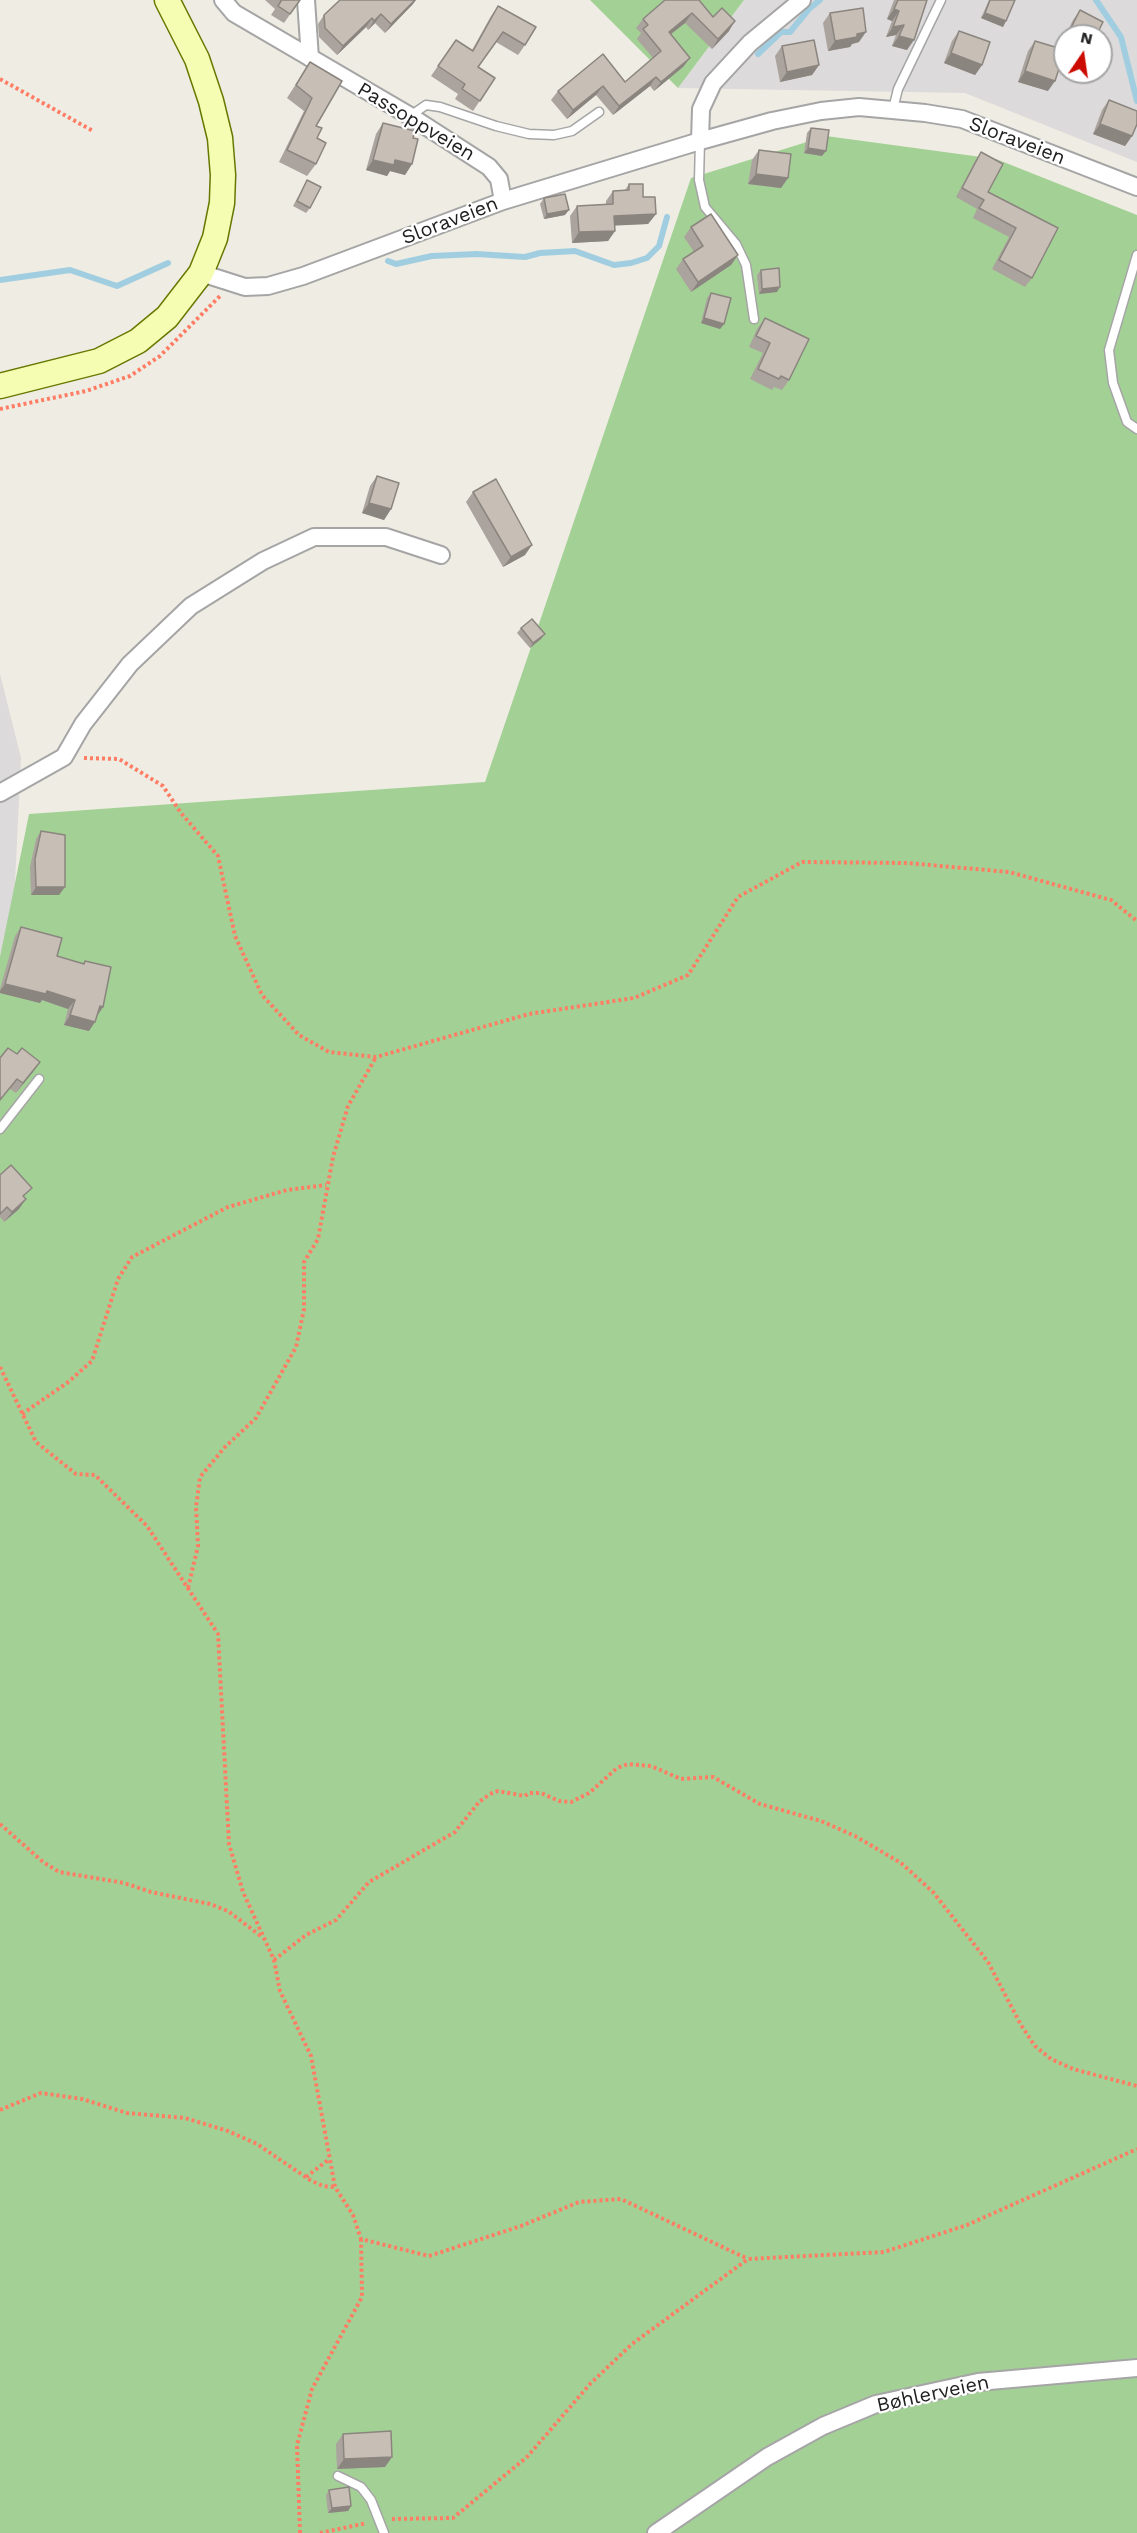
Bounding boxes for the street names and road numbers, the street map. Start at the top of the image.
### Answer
street label: Passoppveien [353,78,479,166]
street label: Sloraveien [966,112,1068,170]
street label: Sloraveien [399,192,501,250]
street label: Bøhlerveien [875,2370,991,2418]

